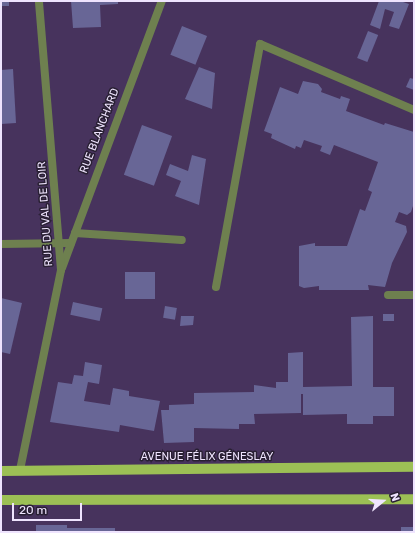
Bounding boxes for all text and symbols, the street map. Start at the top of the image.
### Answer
street label: RUE BLANCHARD [78,87,122,175]
street label: RUE DU VAL DE LOIR [36,161,56,267]
street label: AVENUE FÉLIX GÉNESLAY [141,450,273,464]
north arrow [363,481,403,521]
text: N [387,491,402,503]
scale bar [14,495,84,521]
text: 20 m [19,503,47,517]

